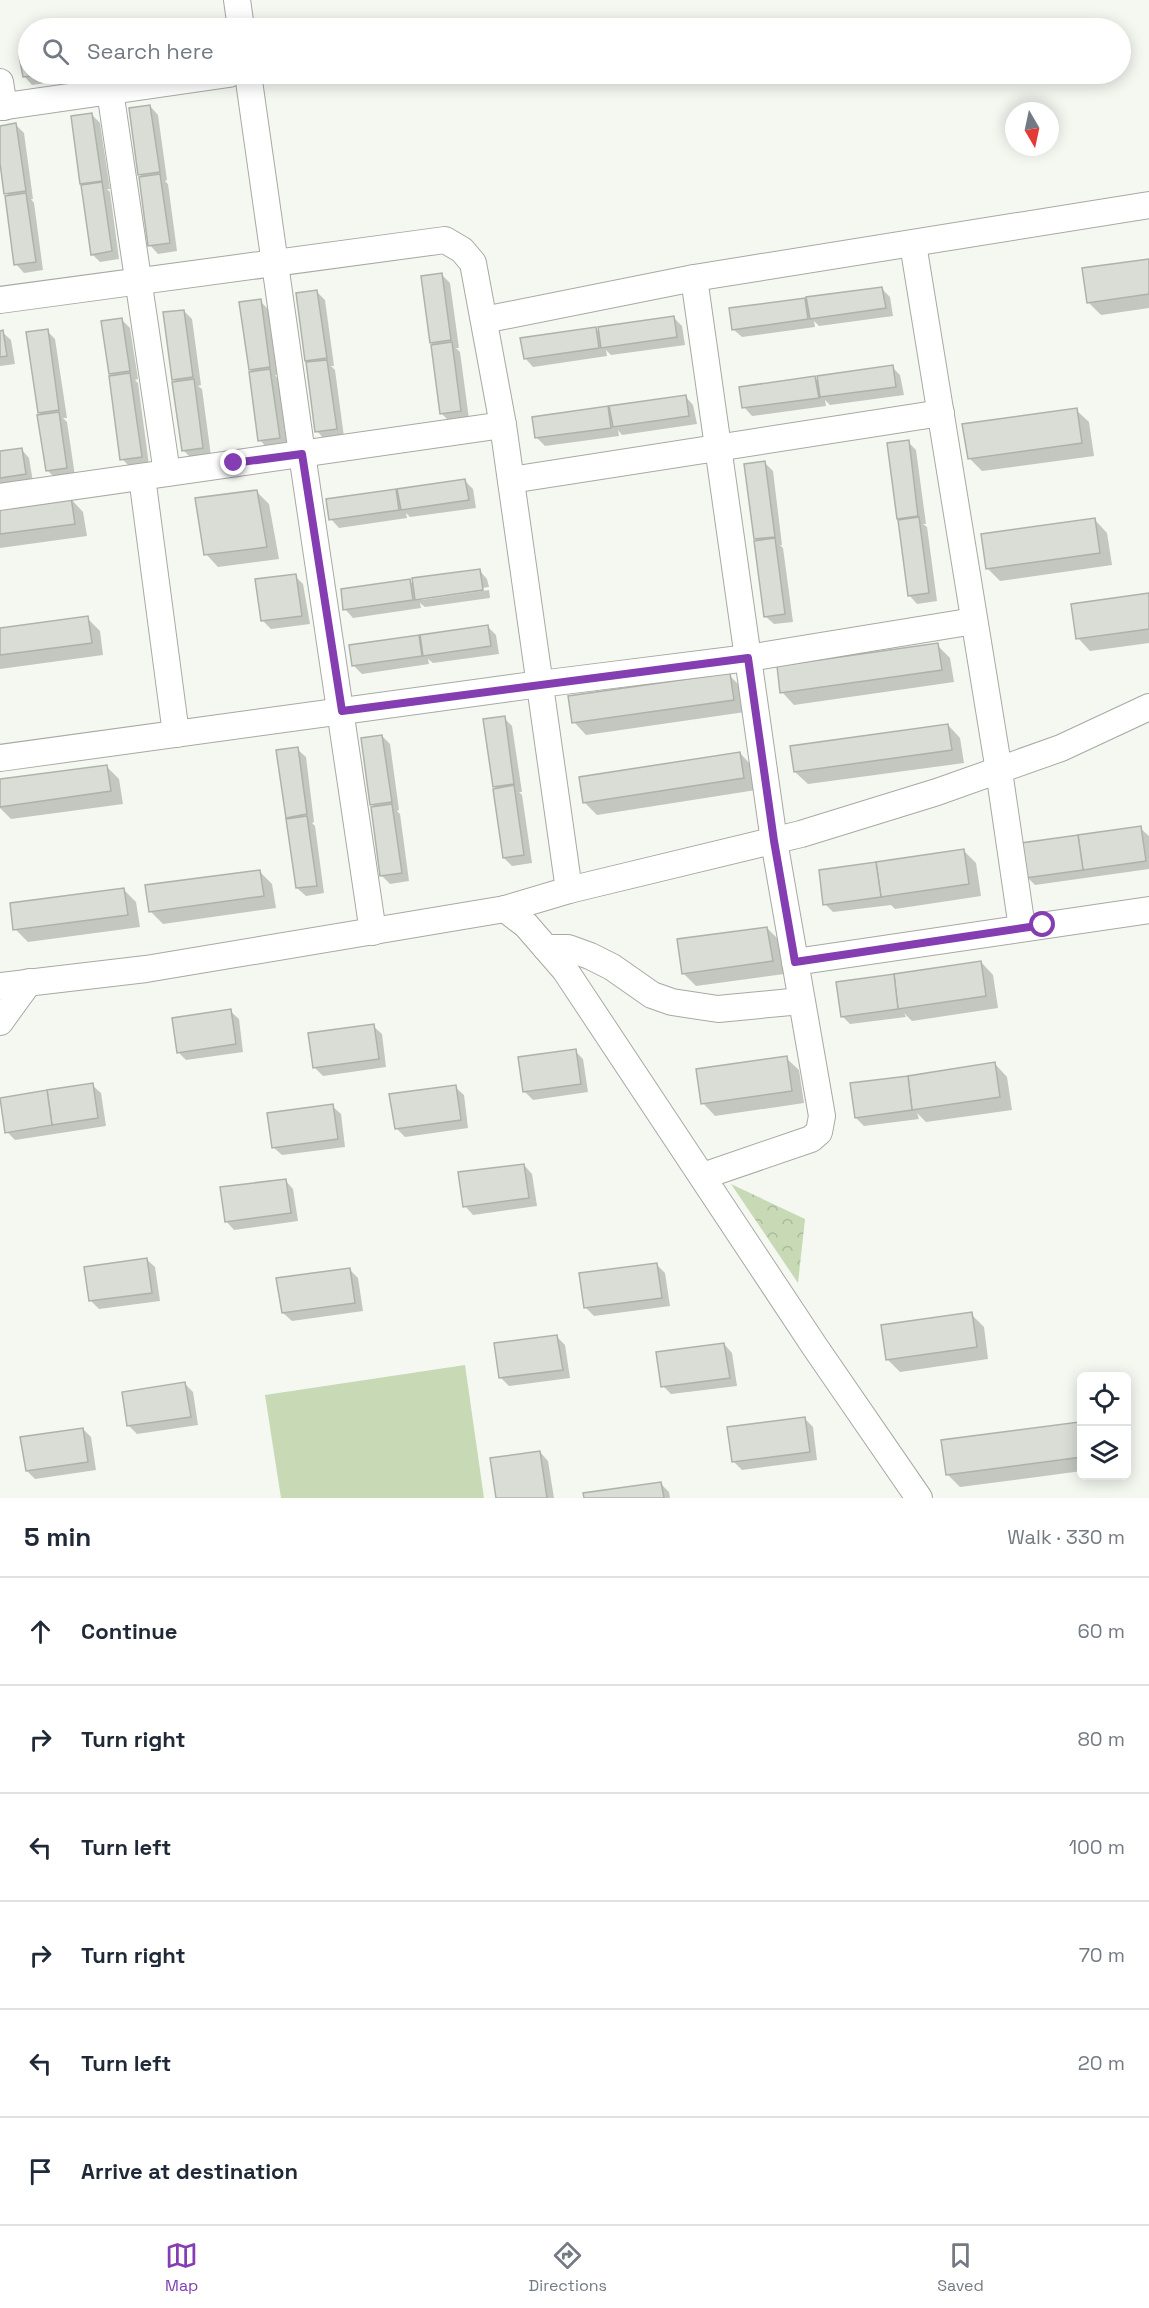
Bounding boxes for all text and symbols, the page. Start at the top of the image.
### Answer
search box [18,18,1131,84]
icon: search [39,35,72,68]
text: Search here [87,37,214,65]
north arrow [1005,102,1059,156]
route end [220,449,246,475]
route start [1029,911,1055,937]
map controls [1077,1372,1131,1480]
button: locate [1077,1372,1131,1426]
button: layers [1077,1426,1131,1480]
text: 5 min [24,1520,91,1554]
text: Walk · 330 m [1007,1524,1125,1550]
icon: ahead [24,1615,57,1648]
text: Continue [81,1617,177,1645]
text: 60 m [1078,1618,1125,1644]
icon: right [24,1723,57,1756]
text: Turn right [81,1725,186,1753]
text: 80 m [1077,1726,1125,1752]
icon: left [24,1831,57,1864]
text: Turn left [81,1833,171,1861]
text: 100 m [1069,1834,1125,1860]
icon: right [24,1939,57,1972]
text: Turn right [81,1941,186,1969]
text: 70 m [1079,1942,1125,1968]
icon: left [24,2047,57,2080]
text: Turn left [81,2049,171,2077]
text: 20 m [1078,2050,1125,2076]
icon: arrive [24,2155,57,2188]
text: Arrive at destination [81,2157,298,2185]
tab: Map [165,2239,198,2296]
tab: Directions [529,2239,607,2296]
tab: Saved [937,2239,984,2296]

